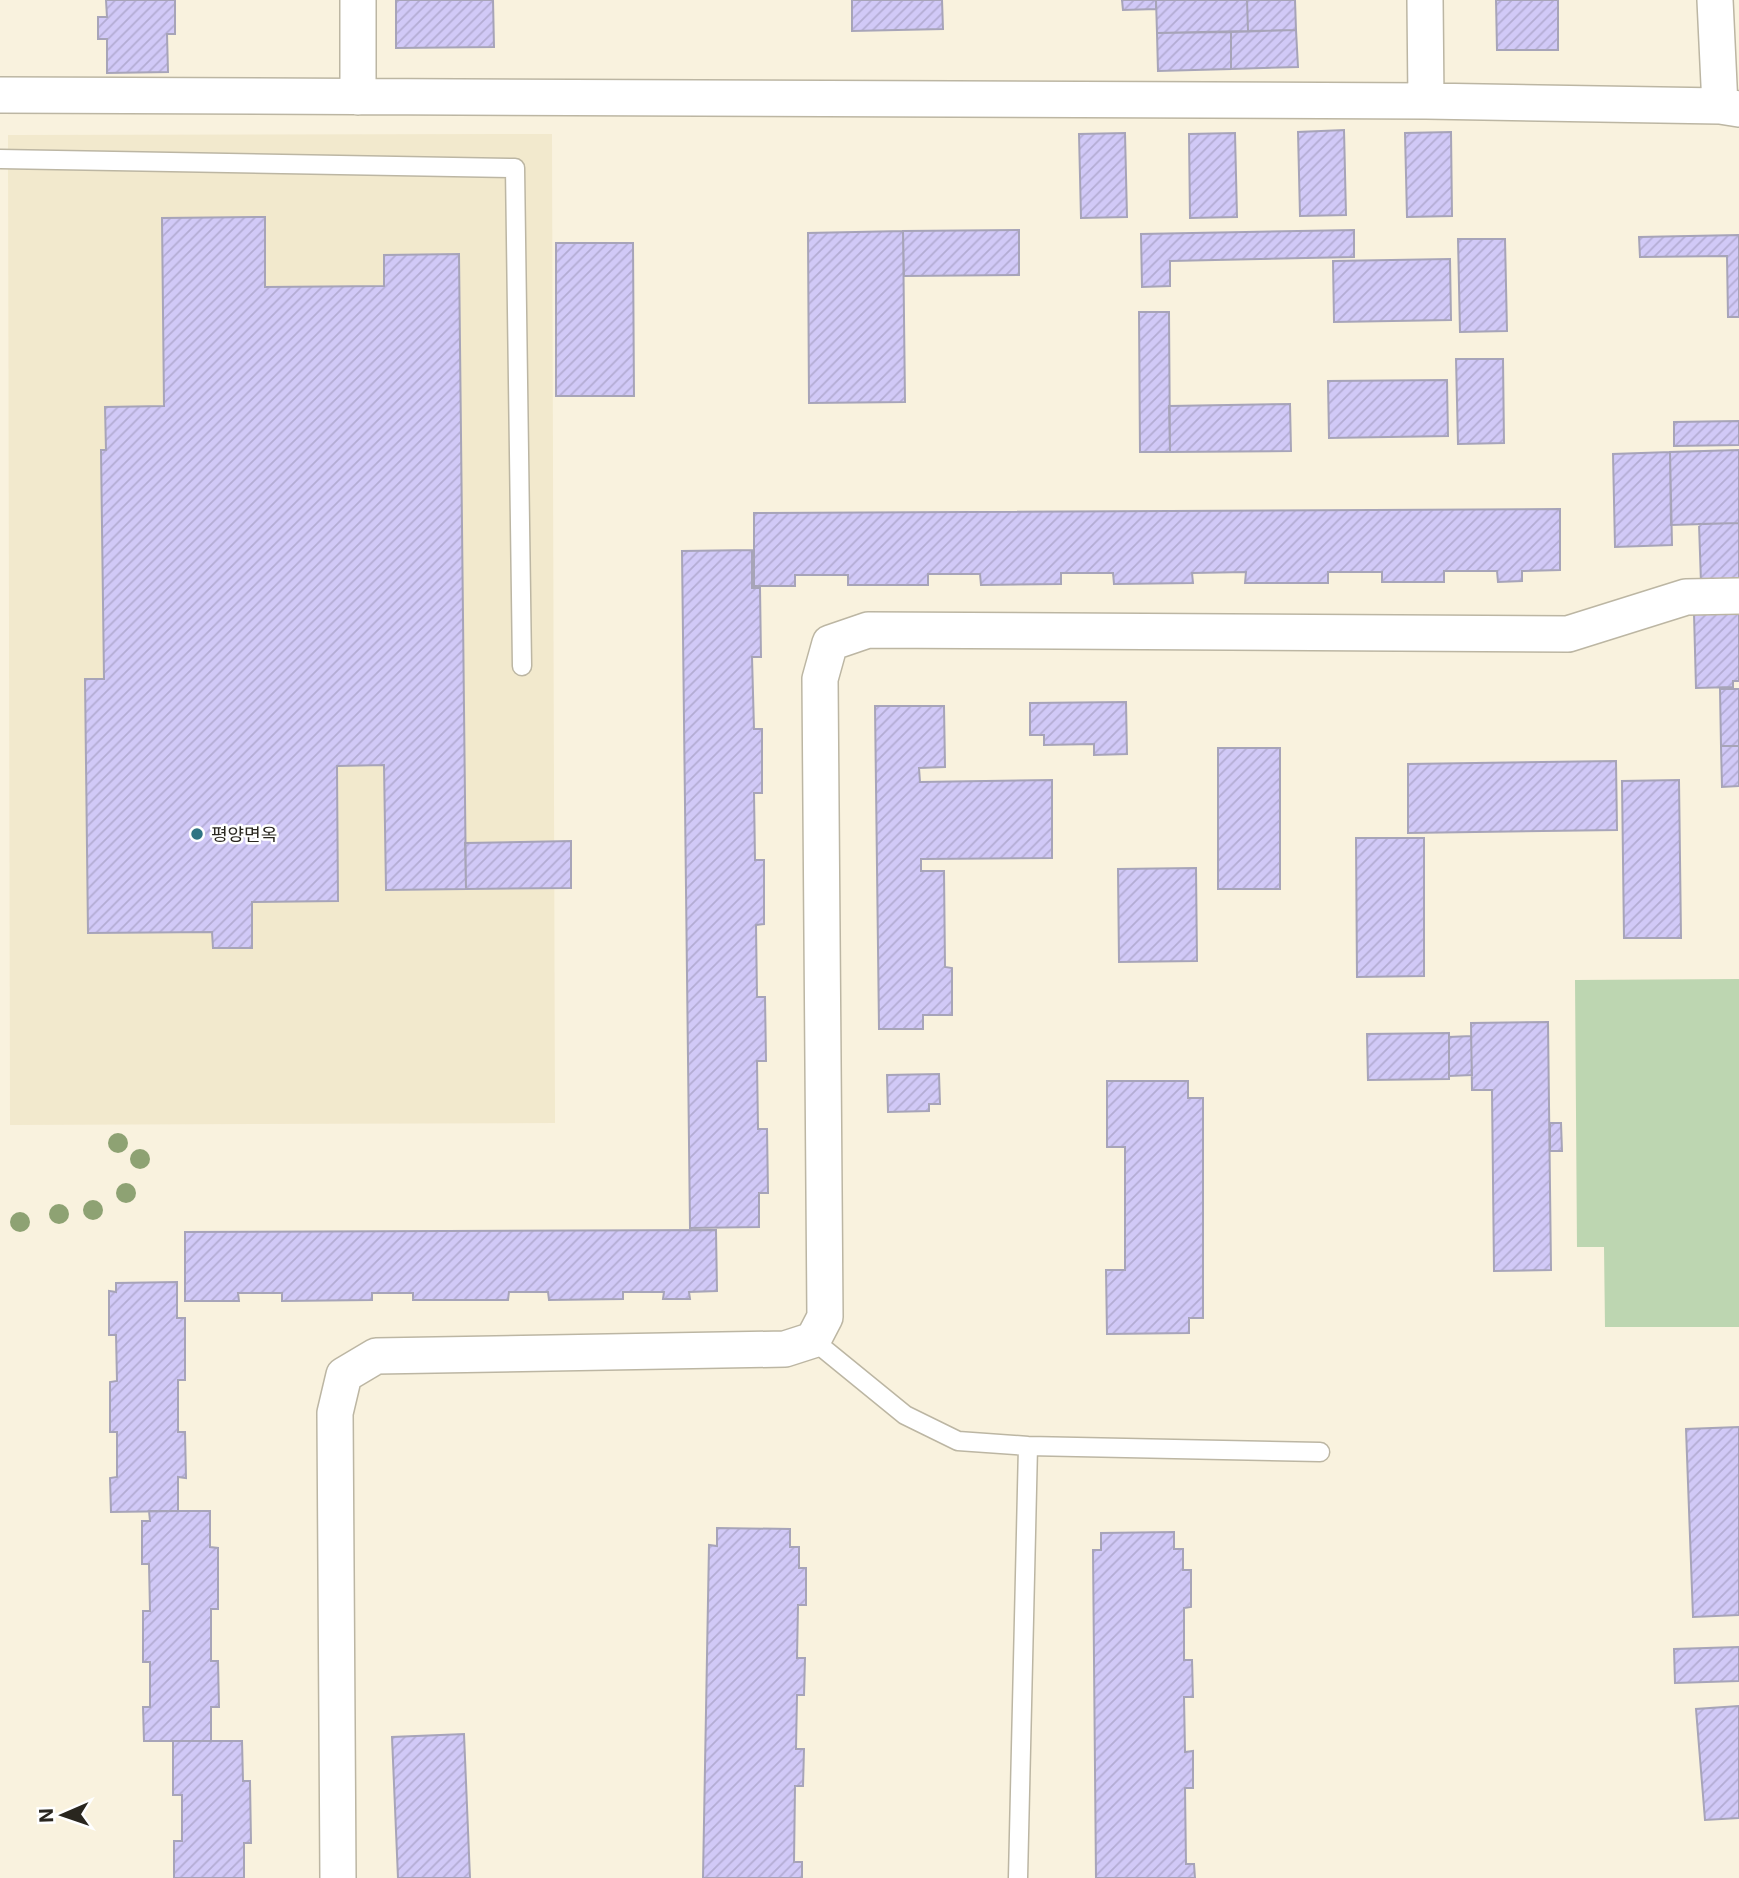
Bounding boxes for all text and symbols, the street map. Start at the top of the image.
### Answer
place label: 평양면옥 [211,824,277,845]
marker: 평양면옥 [189,826,205,842]
north arrow [28,1780,98,1850]
text: N [35,1808,58,1823]

